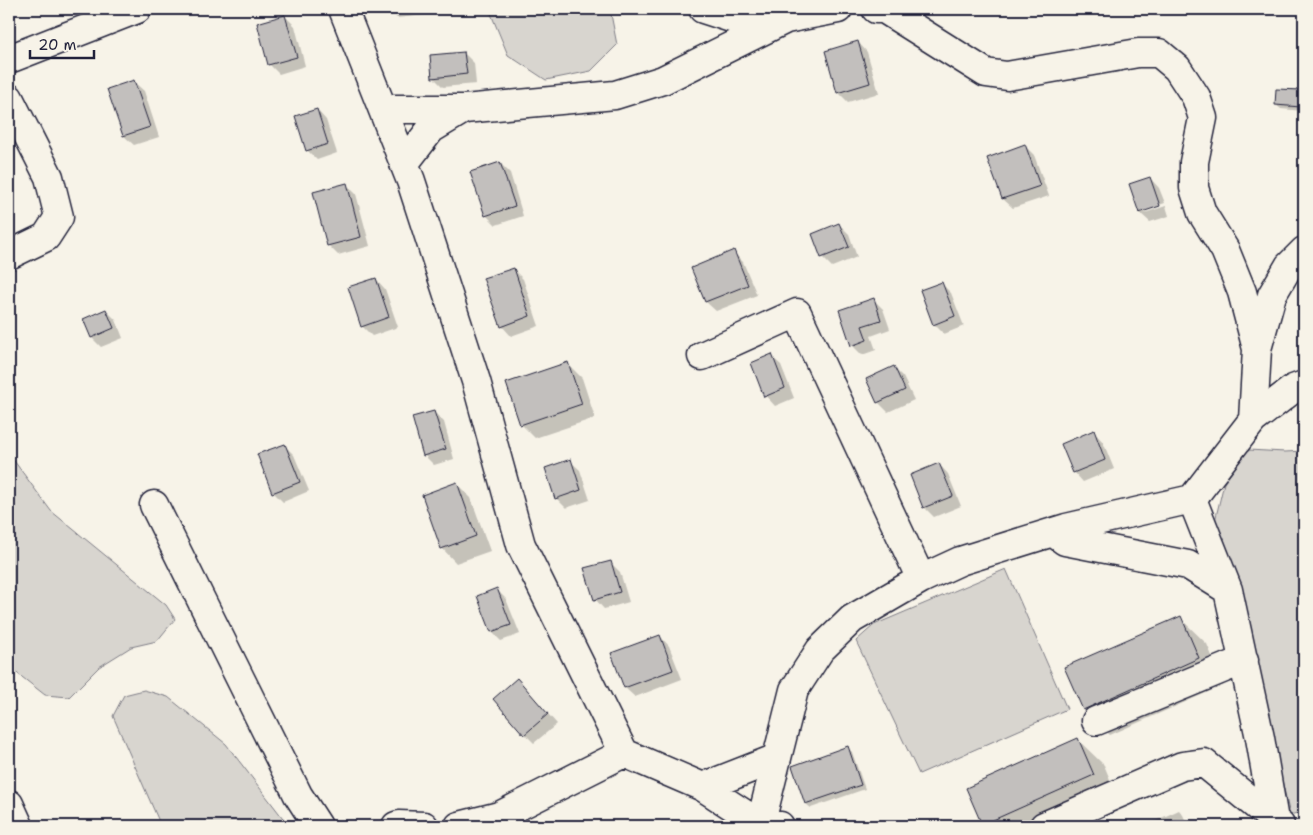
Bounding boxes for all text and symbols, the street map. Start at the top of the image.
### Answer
scale bar [30,28,94,60]
text: 20 m [38,35,77,55]

